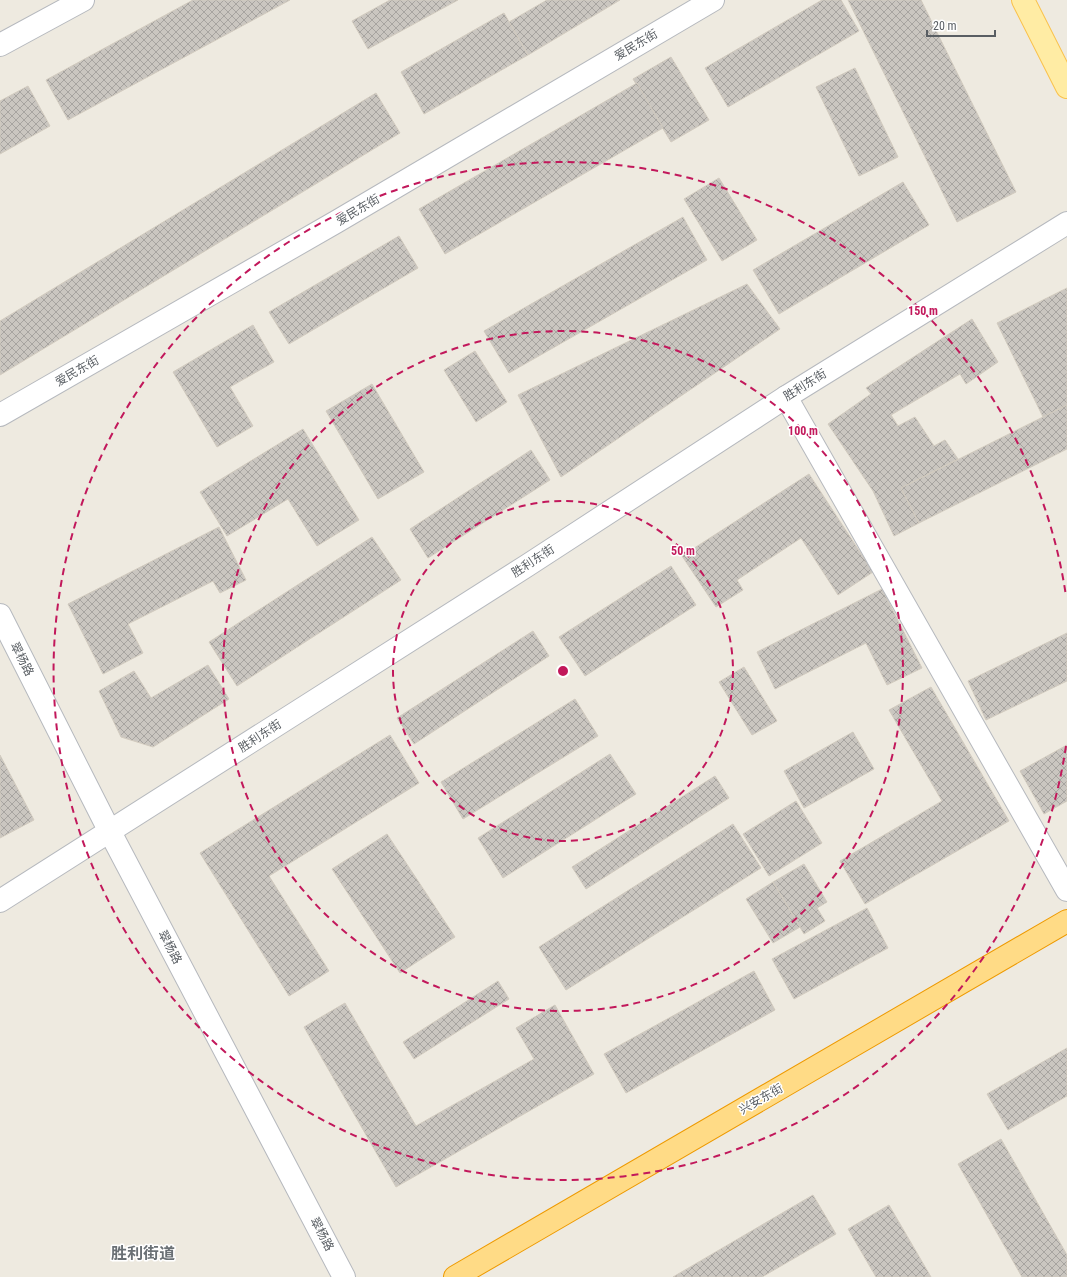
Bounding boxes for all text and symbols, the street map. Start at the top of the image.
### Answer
scale bar [927,12,995,38]
text: 20 m [933,19,957,33]
street label: 爱民东街 [612,27,660,63]
street label: 爱民东街 [334,192,382,228]
text: 150 m [908,304,938,318]
street label: 爱民东街 [53,353,101,389]
street label: 胜利东街 [781,366,829,404]
text: 100 m [788,424,818,438]
street label: 胜利东街 [509,542,557,580]
text: 50 m [671,544,695,558]
street label: 翠杨路 [8,640,36,678]
centre of rings [556,664,570,678]
street label: 胜利东街 [236,717,284,755]
street label: 翠杨路 [155,928,185,966]
street label: 兴安东街 [737,1081,785,1117]
street label: 翠杨路 [307,1215,337,1253]
district label: 胜利街道 [111,1244,175,1263]

